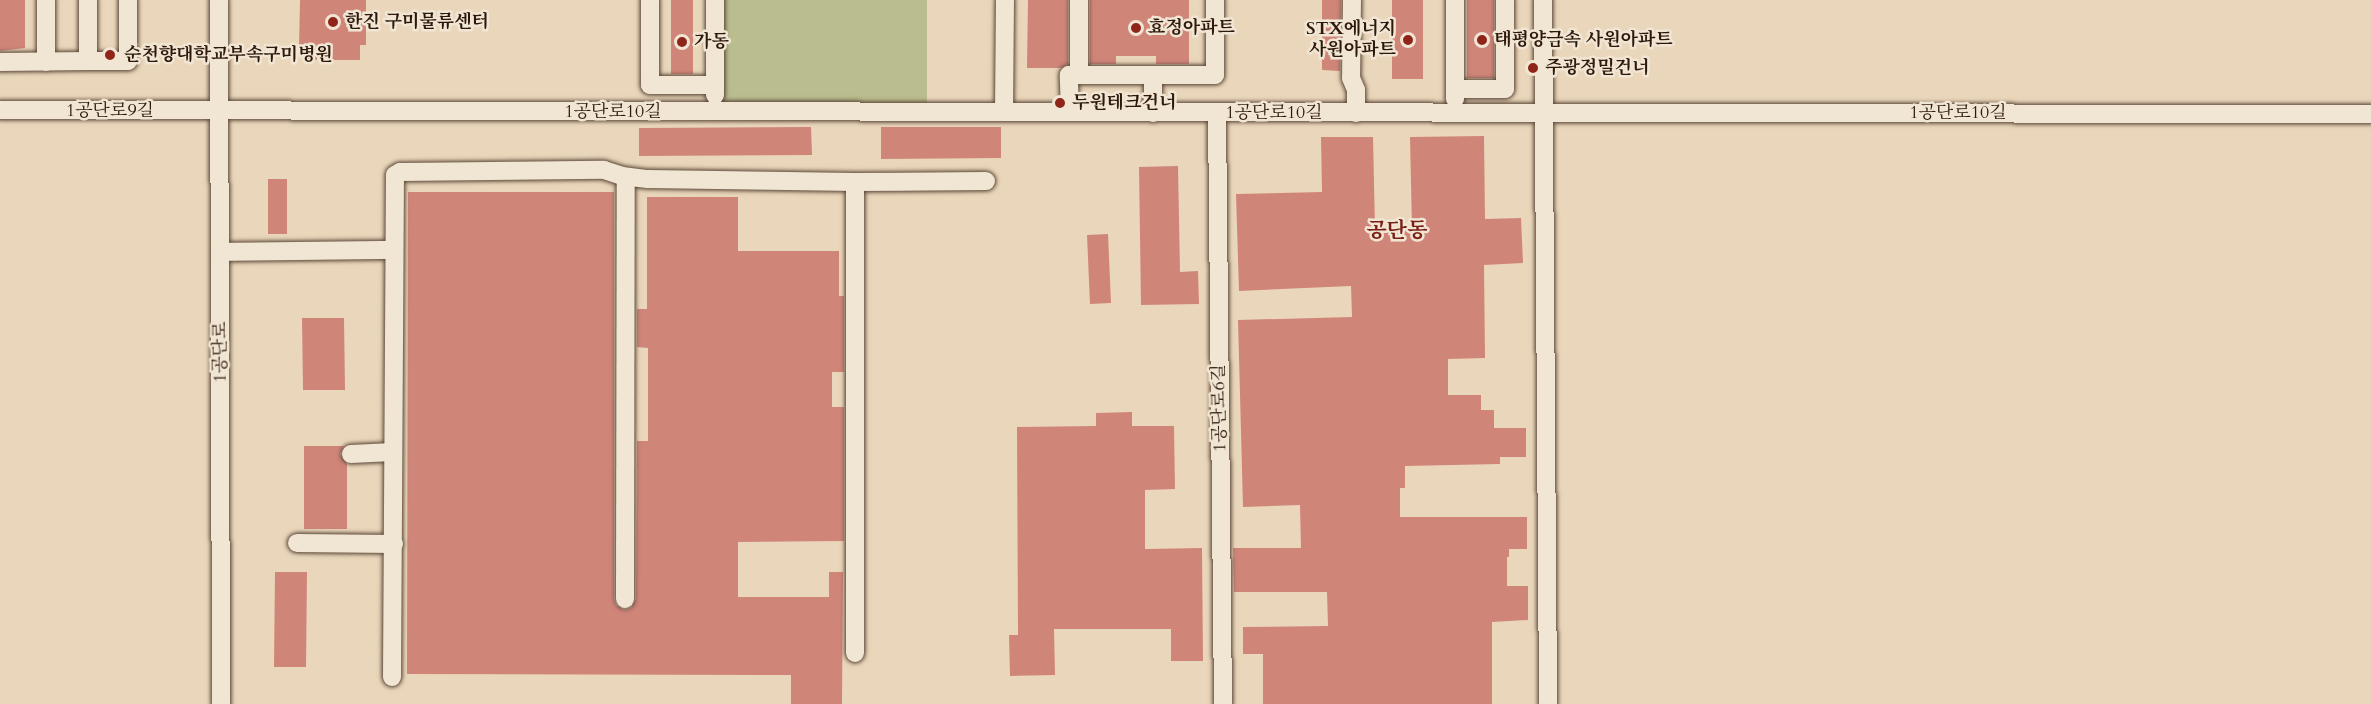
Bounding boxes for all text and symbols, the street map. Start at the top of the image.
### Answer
place label: 한진 구미물류센터 [345,11,489,33]
marker: 한진 구미물류센터 [326,15,340,29]
place label: 효정아파트 [1148,17,1235,39]
place label: STX에너지 사원아파트 [1306,19,1396,62]
marker: 효정아파트 [1129,21,1143,35]
place label: 태평양금속 사원아파트 [1494,29,1673,51]
place label: 가동 [694,31,729,53]
marker: STX에너지 사원아파트 [1401,33,1415,47]
marker: 태평양금속 사원아파트 [1475,33,1489,47]
marker: 가동 [675,35,689,49]
place label: 순천향대학교부속구미병원 [124,44,333,66]
marker: 순천향대학교부속구미병원 [101,46,119,64]
place label: 주광정밀건너 [1545,57,1649,79]
marker: 주광정밀건너 [1526,61,1540,75]
place label: 두원테크건너 [1072,92,1176,114]
marker: 두원테크건너 [1053,96,1067,110]
street label: 1공단로9길 [66,100,154,122]
street label: 1공단로10길 [564,101,662,123]
street label: 1공단로10길 [1225,102,1323,124]
street label: 1공단로10길 [1909,102,2007,124]
district label: 공단동 [1367,218,1427,244]
street label: 1공단로 [210,321,232,383]
street label: 1공단로6길 [1208,364,1232,452]

